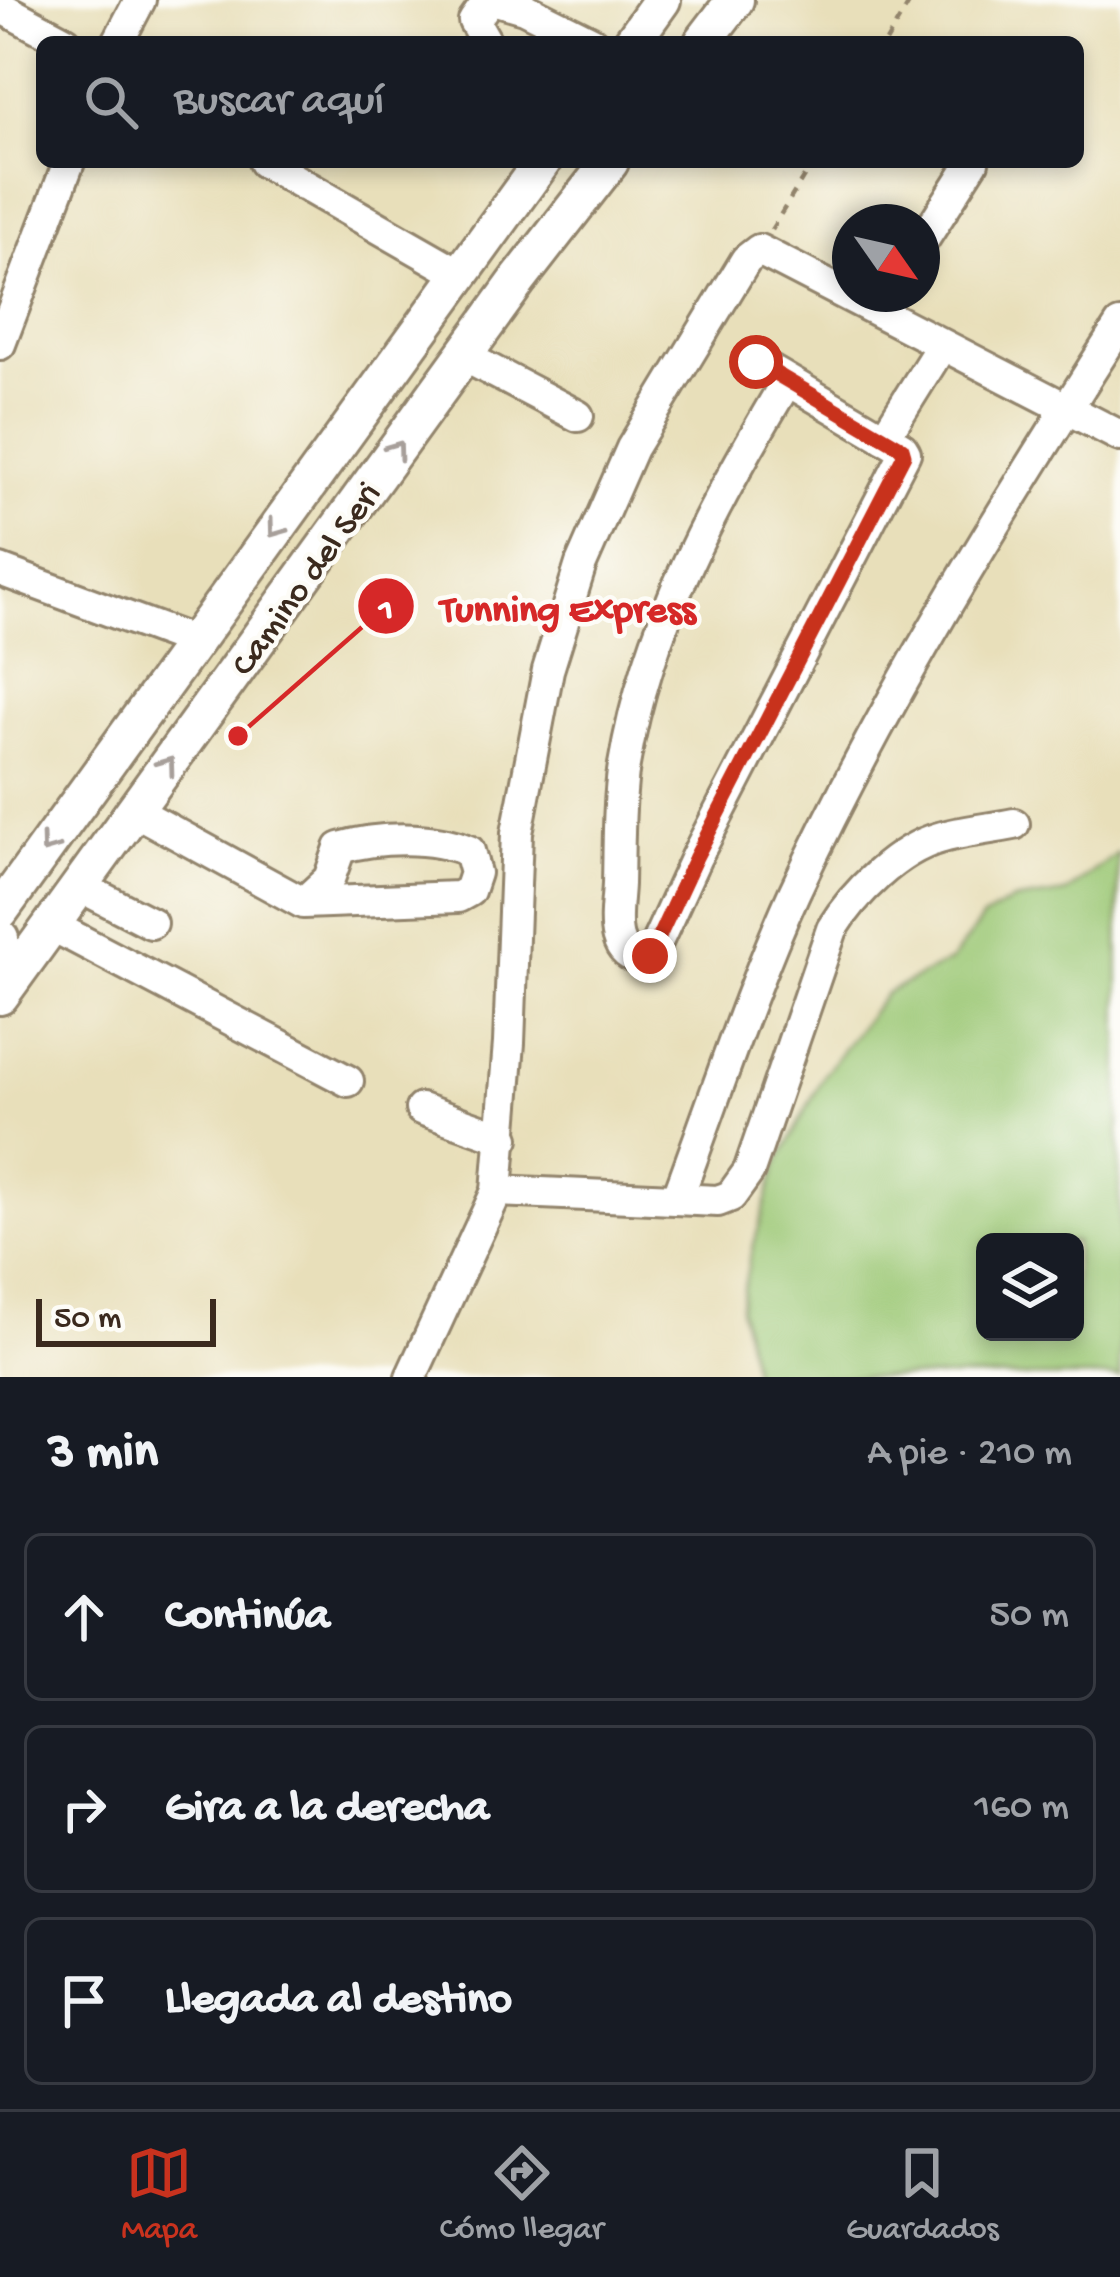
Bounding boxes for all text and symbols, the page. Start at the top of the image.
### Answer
search box [36,36,1084,168]
icon: search [78,69,144,135]
text: Buscar aquí [174,76,384,129]
north arrow [832,204,940,312]
route start [729,335,783,389]
one-way arrow [382,440,404,462]
street label: Camino del Seri [224,475,393,686]
one-way arrow [268,516,290,538]
callout: Tunning Express [356,569,719,644]
text: Tunning Express [437,590,697,636]
text: 1 [377,591,393,634]
one-way arrow [153,757,175,778]
one-way arrow [40,832,62,853]
route end [623,929,677,983]
map controls [976,1233,1084,1341]
button: layers [976,1233,1084,1341]
scale bar [36,1293,216,1346]
text: 50 m [54,1301,121,1339]
text: 3 min [48,1425,158,1485]
text: A pie · 210 m [867,1432,1072,1478]
icon: ahead [51,1584,117,1650]
text: Continúa [165,1591,330,1644]
text: 50 m [989,1594,1069,1640]
icon: right [51,1776,117,1842]
text: Gira a la derecha [165,1783,489,1836]
text: 160 m [974,1786,1069,1832]
icon: arrive [51,1968,117,2034]
text: Llegada al destino [165,1975,512,2028]
tab: Mapa [121,2140,197,2250]
tab: Cómo llegar [440,2140,603,2250]
tab: Guardados [846,2140,999,2250]

